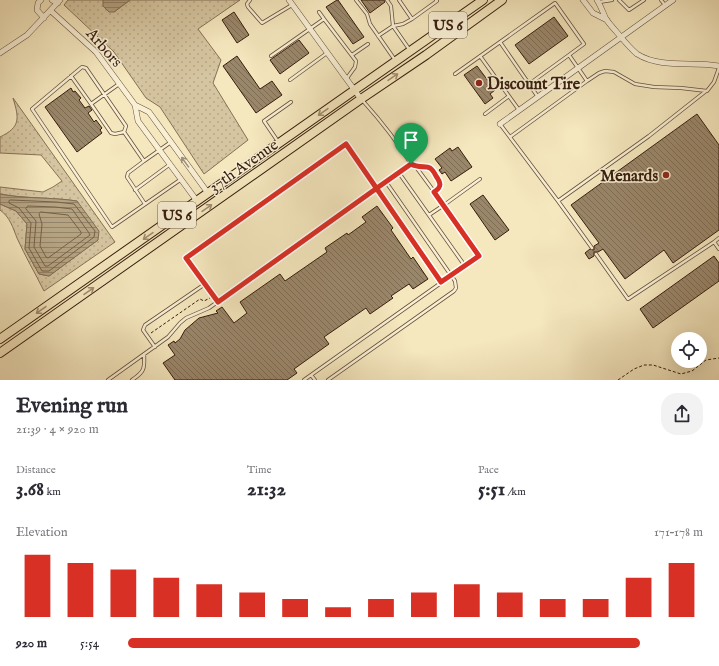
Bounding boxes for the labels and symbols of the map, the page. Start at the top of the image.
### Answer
road number: US 6 [429,12,467,38]
street label: Arbors [80,24,126,72]
one-way arrow [388,73,399,81]
place label: Discount Tire [487,75,581,95]
marker: Discount Tire [474,78,484,88]
one-way arrow [317,108,328,116]
pin [394,123,428,164]
street label: 37th Avenue [206,136,283,198]
one-way arrow [181,156,189,167]
place label: Menards [600,167,658,187]
marker: Menards [661,170,671,180]
road number: US 6 [158,202,196,228]
one-way arrow [201,204,212,212]
one-way arrow [143,232,154,240]
one-way arrow [83,286,94,295]
one-way arrow [36,306,47,314]

